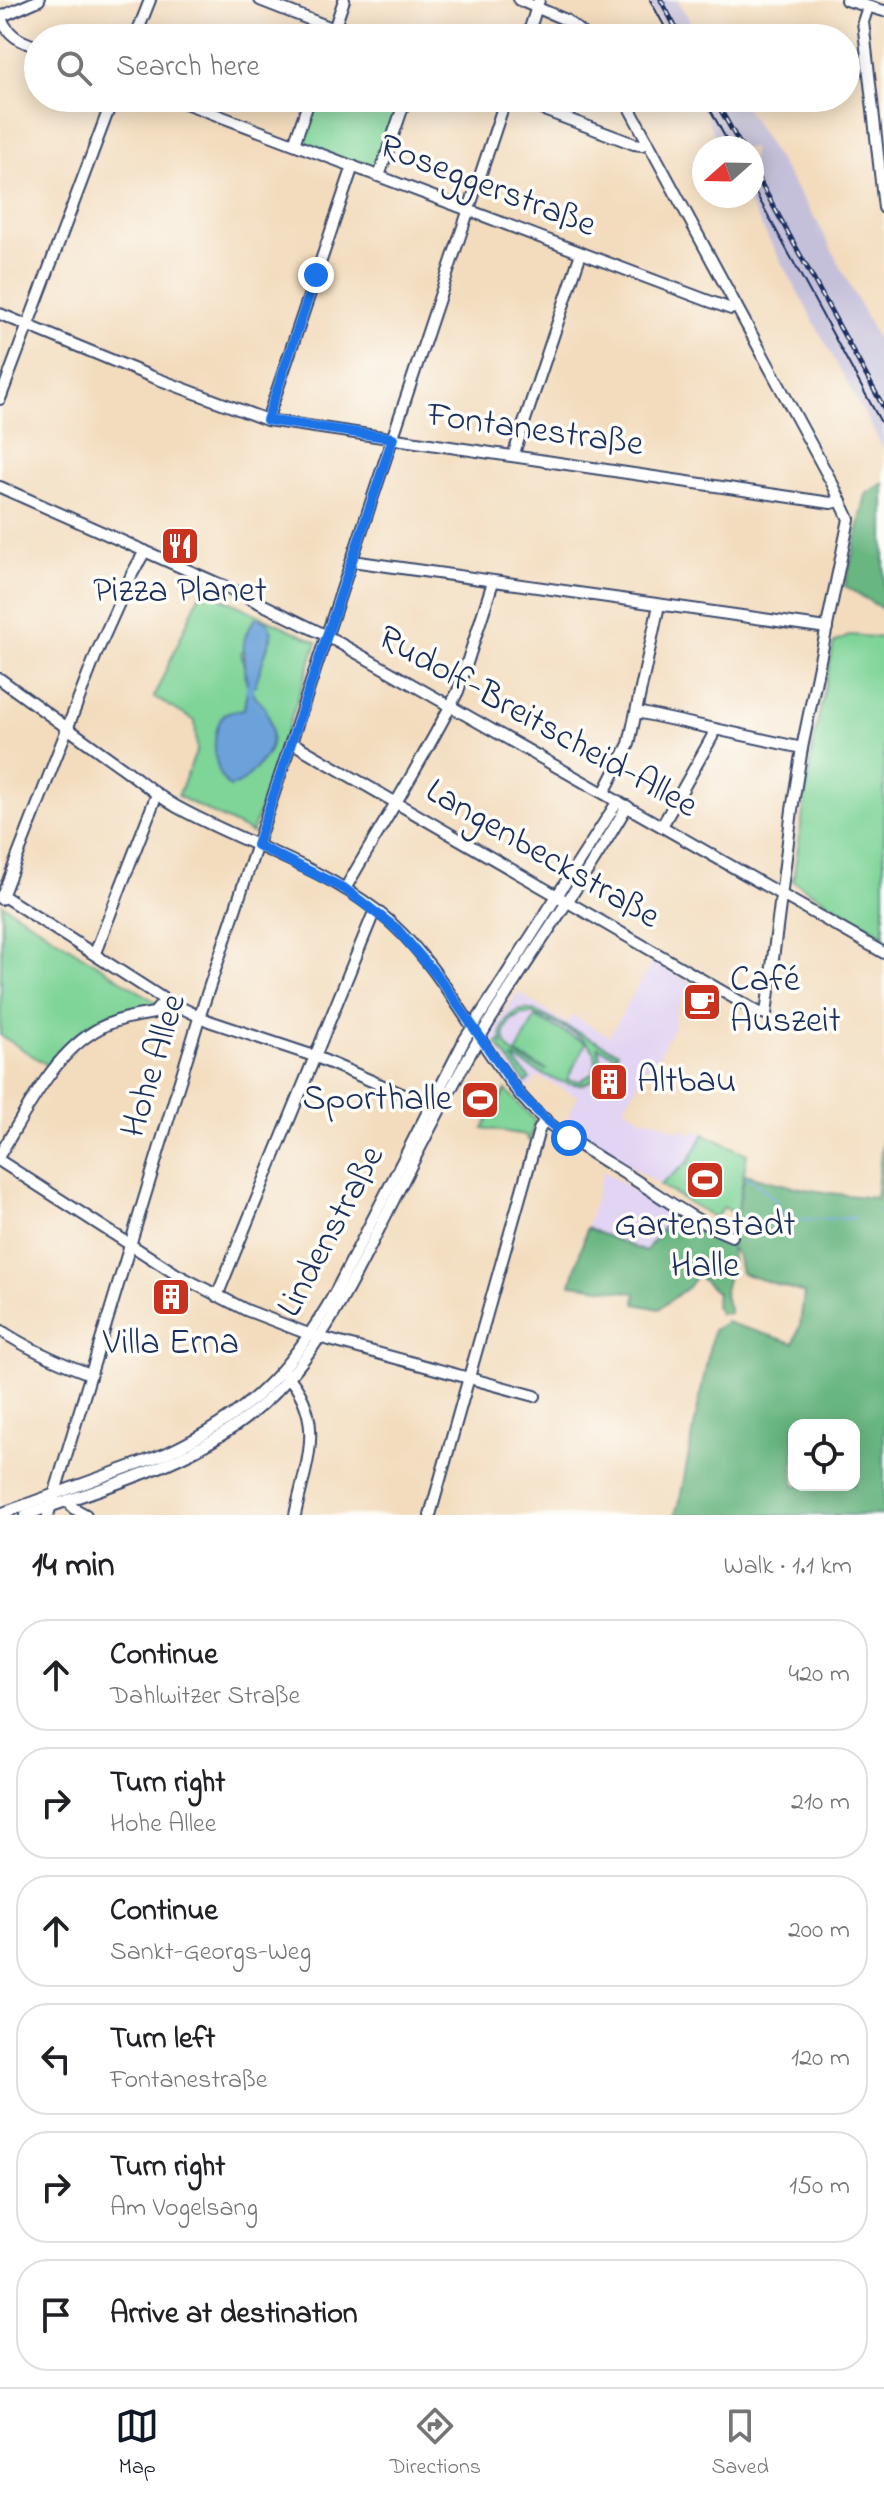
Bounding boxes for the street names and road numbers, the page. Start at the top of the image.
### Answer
street label: Roseggerstraße [371,121,604,253]
street label: Fontanestraße [422,389,647,473]
street label: Rudolf-Breitscheid-Allee [367,613,708,834]
street label: Langenbeckstraße [415,766,670,944]
street label: Hohe Allee [108,987,202,1144]
street label: Lindenstraße [265,1136,400,1327]

